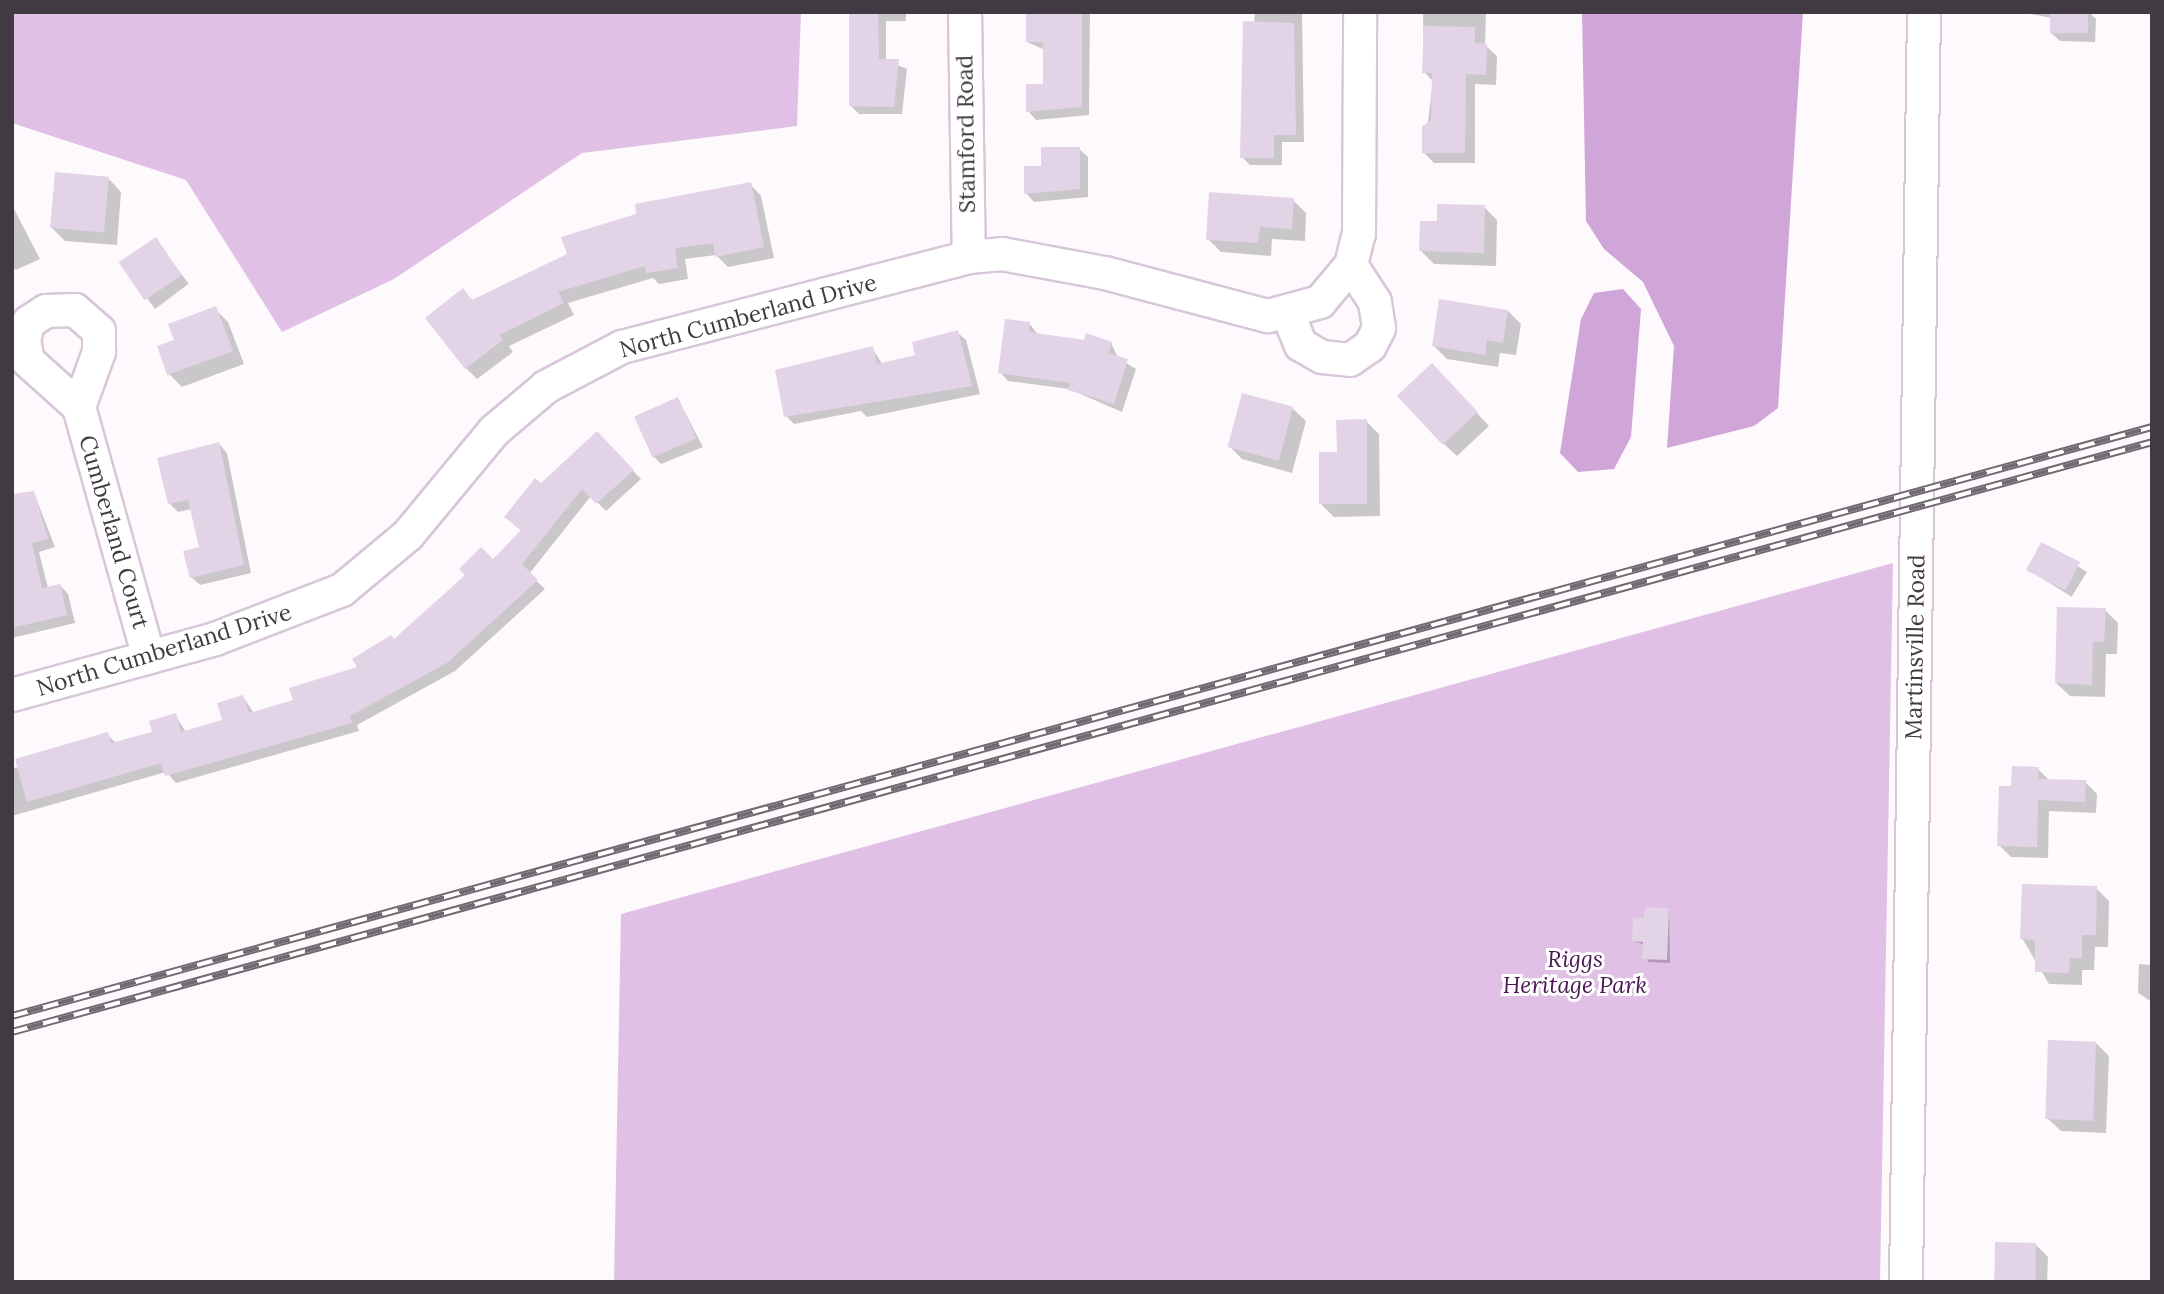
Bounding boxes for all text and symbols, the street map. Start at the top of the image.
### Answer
street label: Stamford Road [951,55,981,213]
street label: North Cumberland Drive [616,268,880,364]
street label: Cumberland Court [73,432,155,632]
street label: Martinsville Road [1900,554,1930,740]
street label: North Cumberland Drive [33,598,295,702]
park label: Riggs Heritage Park [1503,945,1647,999]

